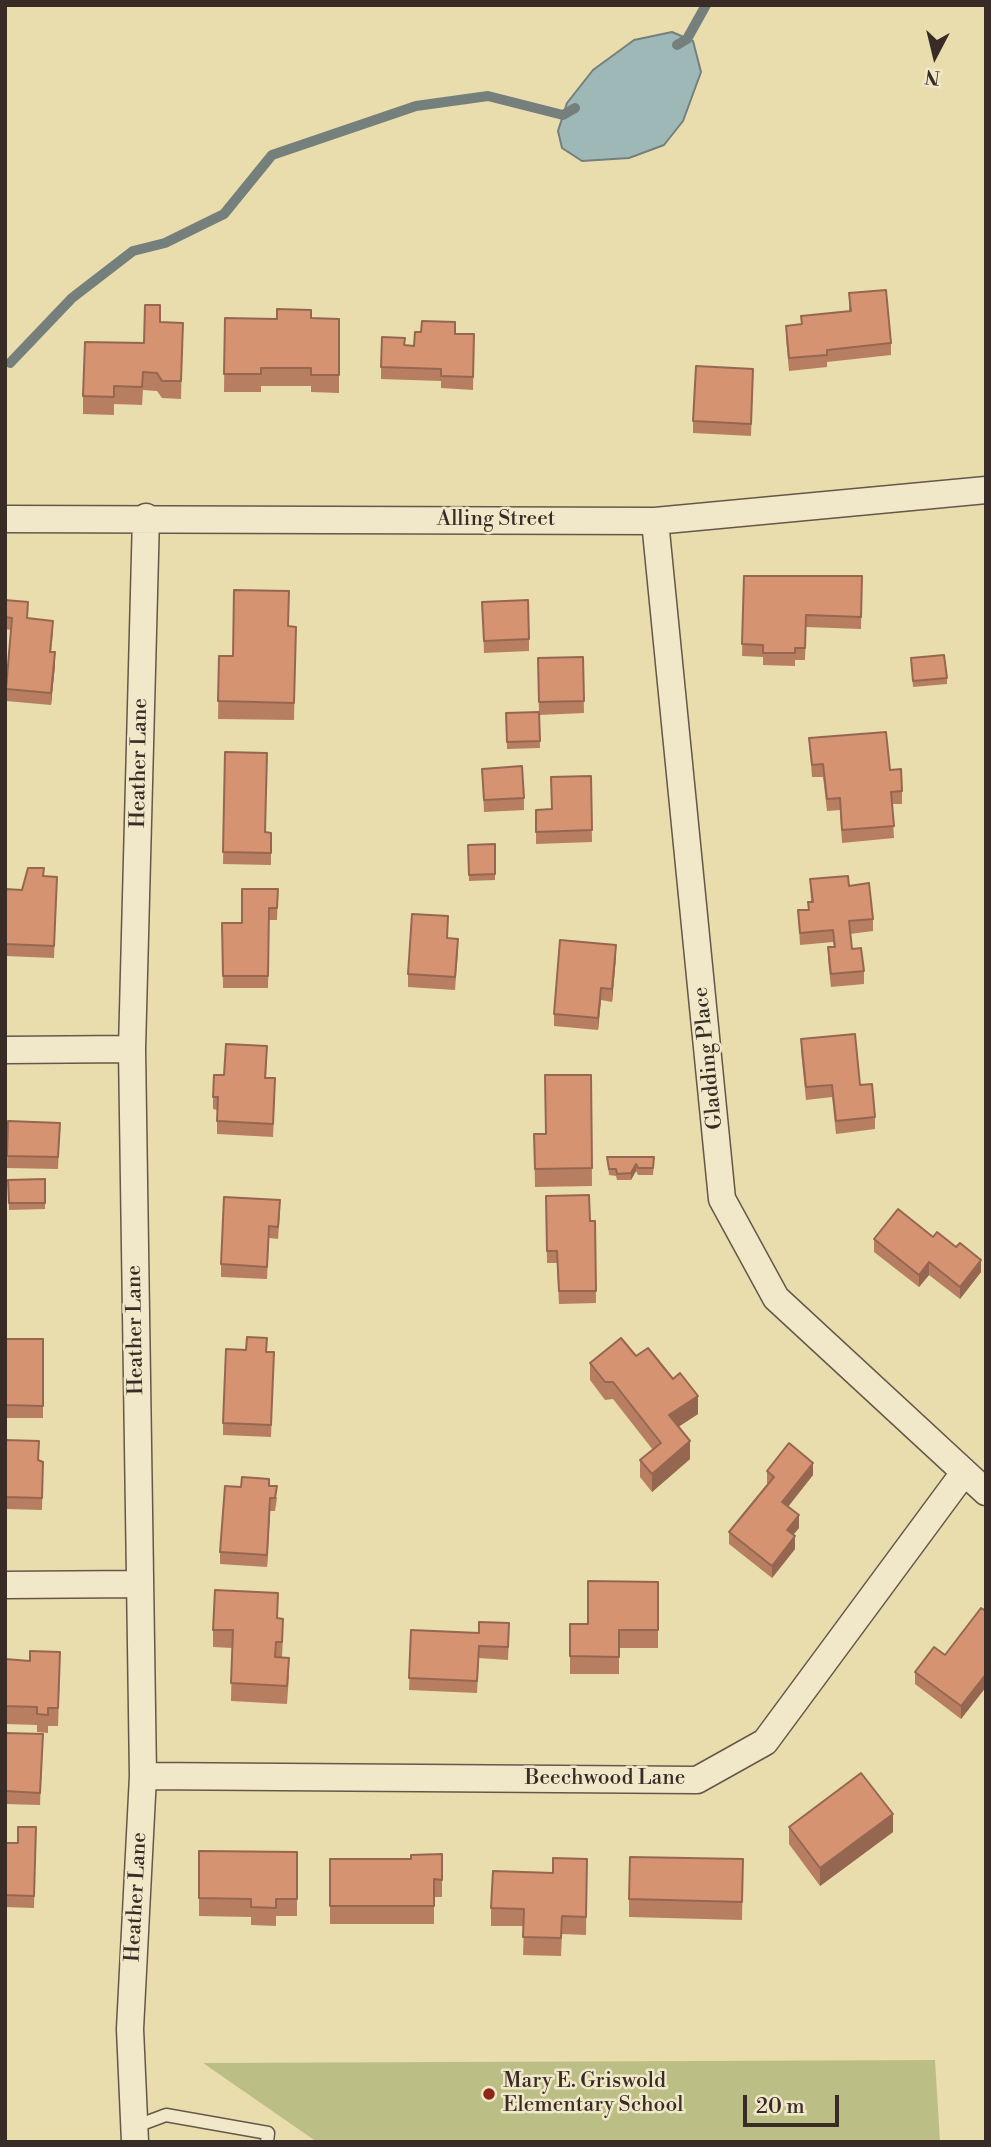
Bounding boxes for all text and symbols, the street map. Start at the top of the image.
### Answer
north arrow [900,21,970,91]
text: N [924,64,941,90]
street label: Alling Street [437,507,555,533]
street label: Heather Lane [126,698,154,828]
street label: Gladding Place [689,985,729,1131]
street label: Heather Lane [122,1265,150,1395]
street label: Beechwood Lane [525,1766,685,1792]
street label: Heather Lane [121,1831,153,1963]
place label: Mary E. Griswold Elementary School [503,2069,683,2119]
scale bar [746,2080,842,2124]
marker: Mary E. Griswold Elementary School [481,2086,497,2102]
text: 20 m [756,2094,805,2120]

